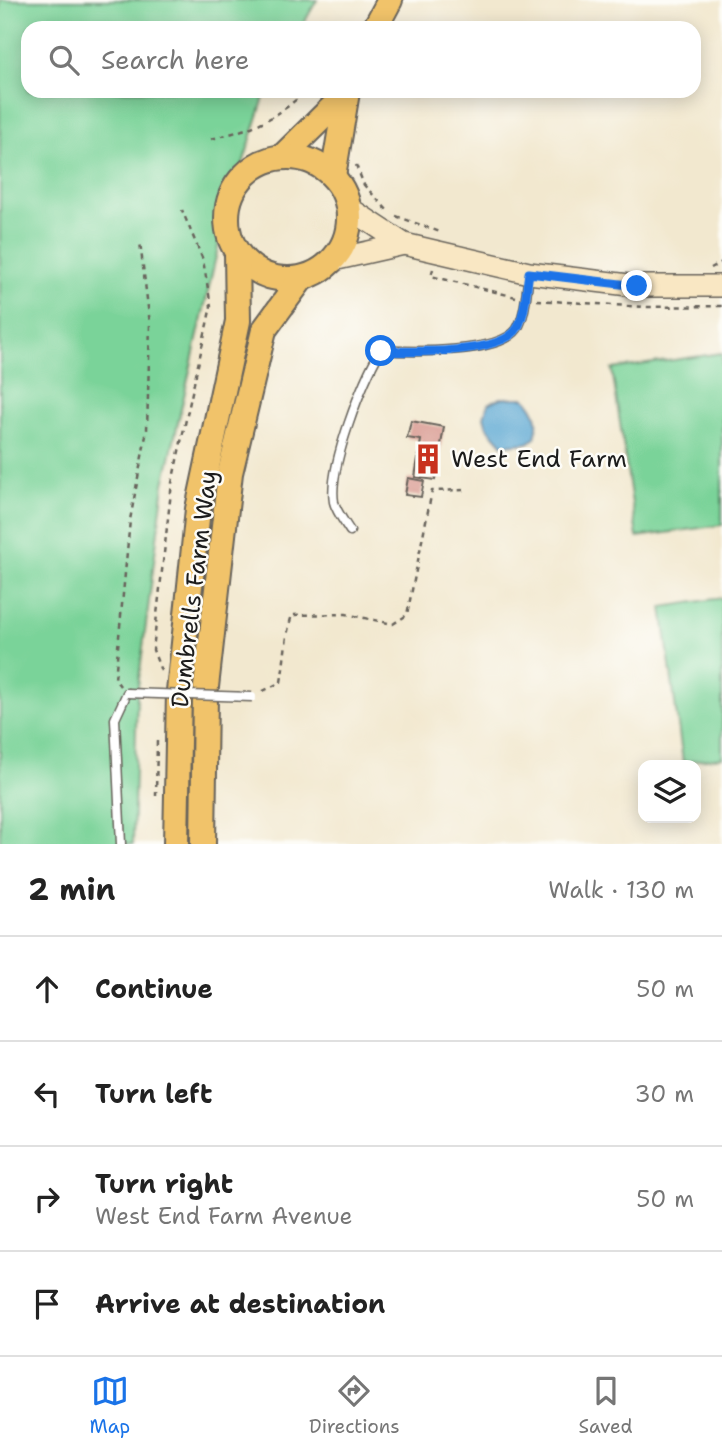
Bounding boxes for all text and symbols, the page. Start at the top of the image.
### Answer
search box [21,21,701,98]
icon: search [45,41,83,79]
text: Search here [101,42,250,77]
route end [621,270,652,301]
route start [365,335,396,366]
building icon: West End Farm [411,442,445,476]
place label: West End Farm [451,443,627,475]
street label: Dumbrells Farm Way [164,469,224,709]
map controls [638,760,701,823]
button: layers [638,760,701,823]
text: 2 min [28,869,115,910]
text: Walk · 130 m [548,875,694,905]
icon: ahead [28,970,66,1008]
text: Continue [95,971,213,1006]
text: 50 m [636,974,694,1004]
icon: left [28,1075,66,1113]
text: Turn left [95,1076,212,1111]
text: 30 m [635,1079,694,1109]
text: Turn right [95,1166,233,1201]
icon: right [28,1180,66,1218]
text: 50 m [636,1184,694,1214]
text: West End Farm Avenue [95,1201,353,1231]
icon: arrive [28,1285,66,1323]
text: Arrive at destination [95,1286,385,1321]
tab: Map [89,1372,130,1439]
tab: Directions [309,1372,400,1439]
tab: Saved [579,1372,633,1439]

